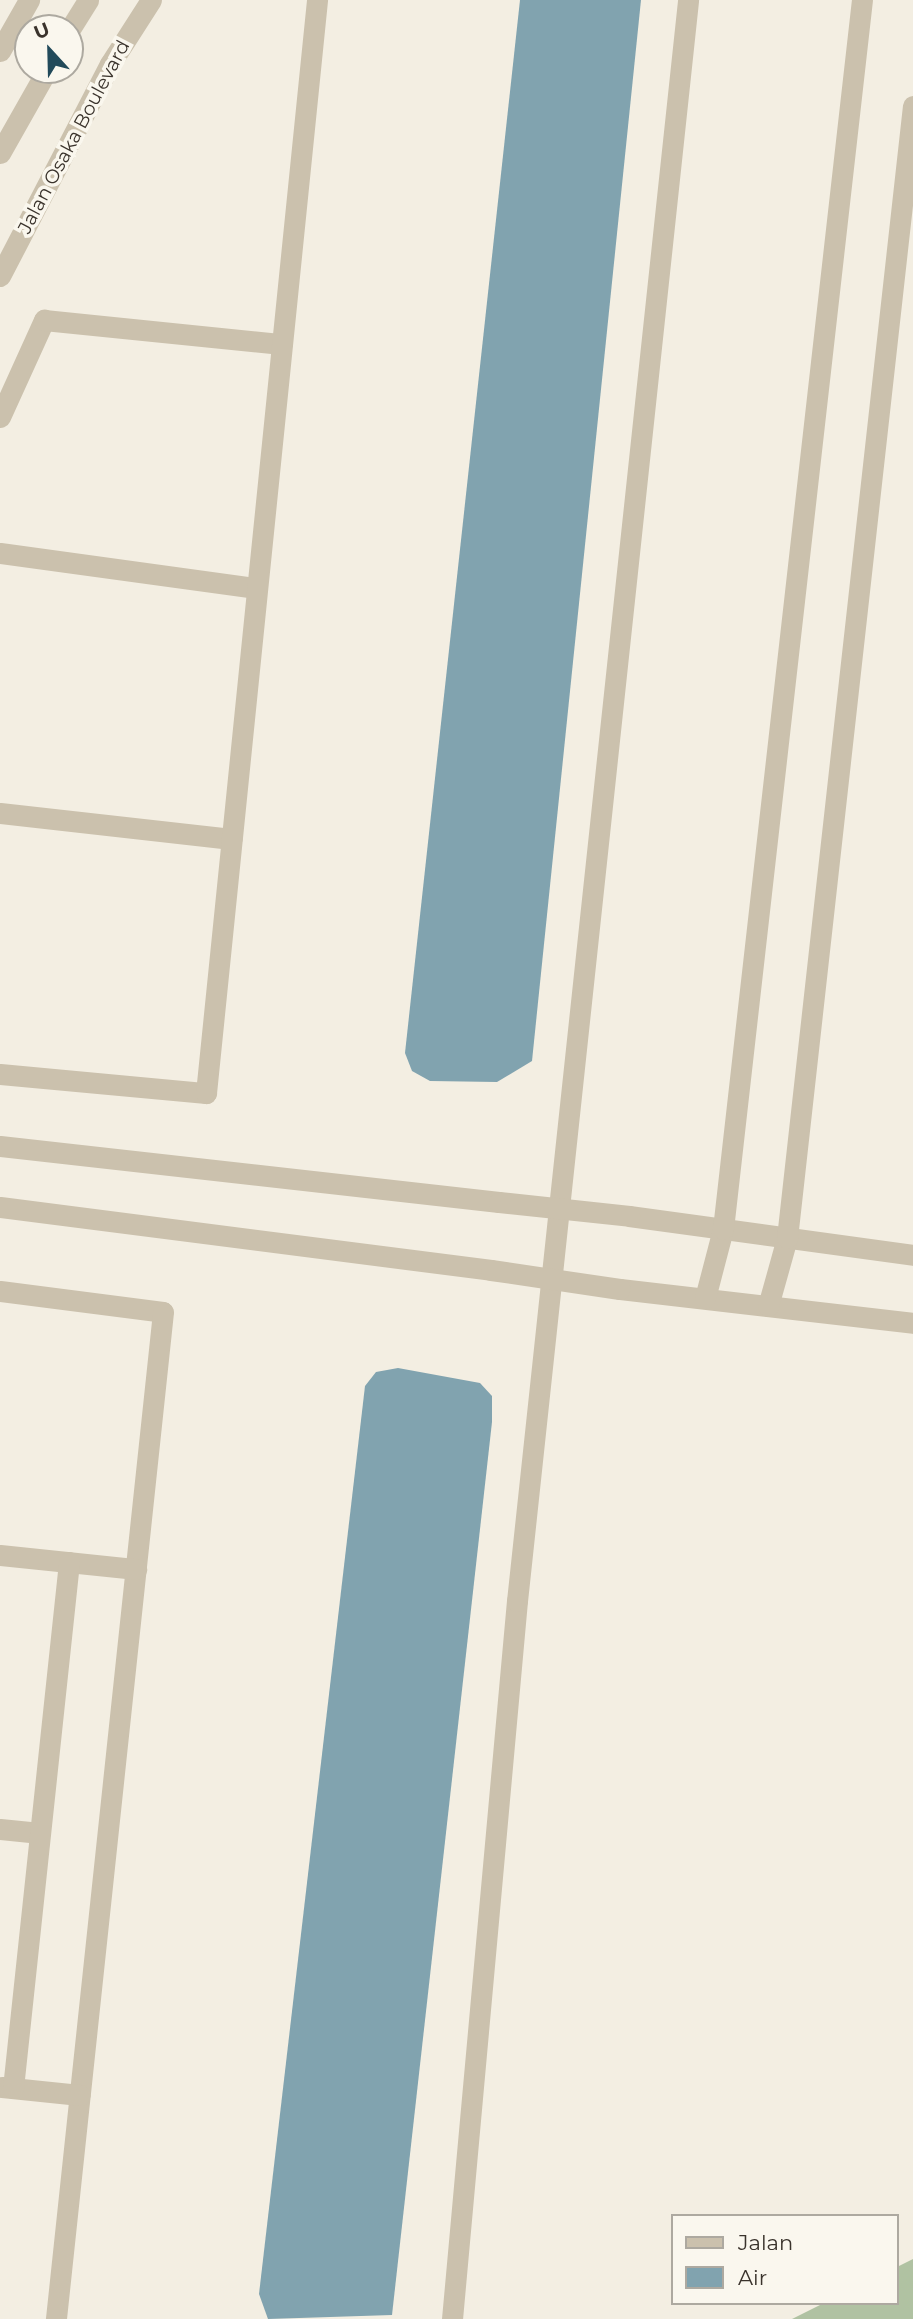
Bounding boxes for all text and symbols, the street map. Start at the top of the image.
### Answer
north arrow [14,14,84,84]
text: U [30,17,53,44]
street label: Jalan Osaka Boulevard [13,37,135,237]
legend [671,2214,899,2305]
text: Jalan [738,2230,793,2255]
text: Air [738,2265,767,2290]

